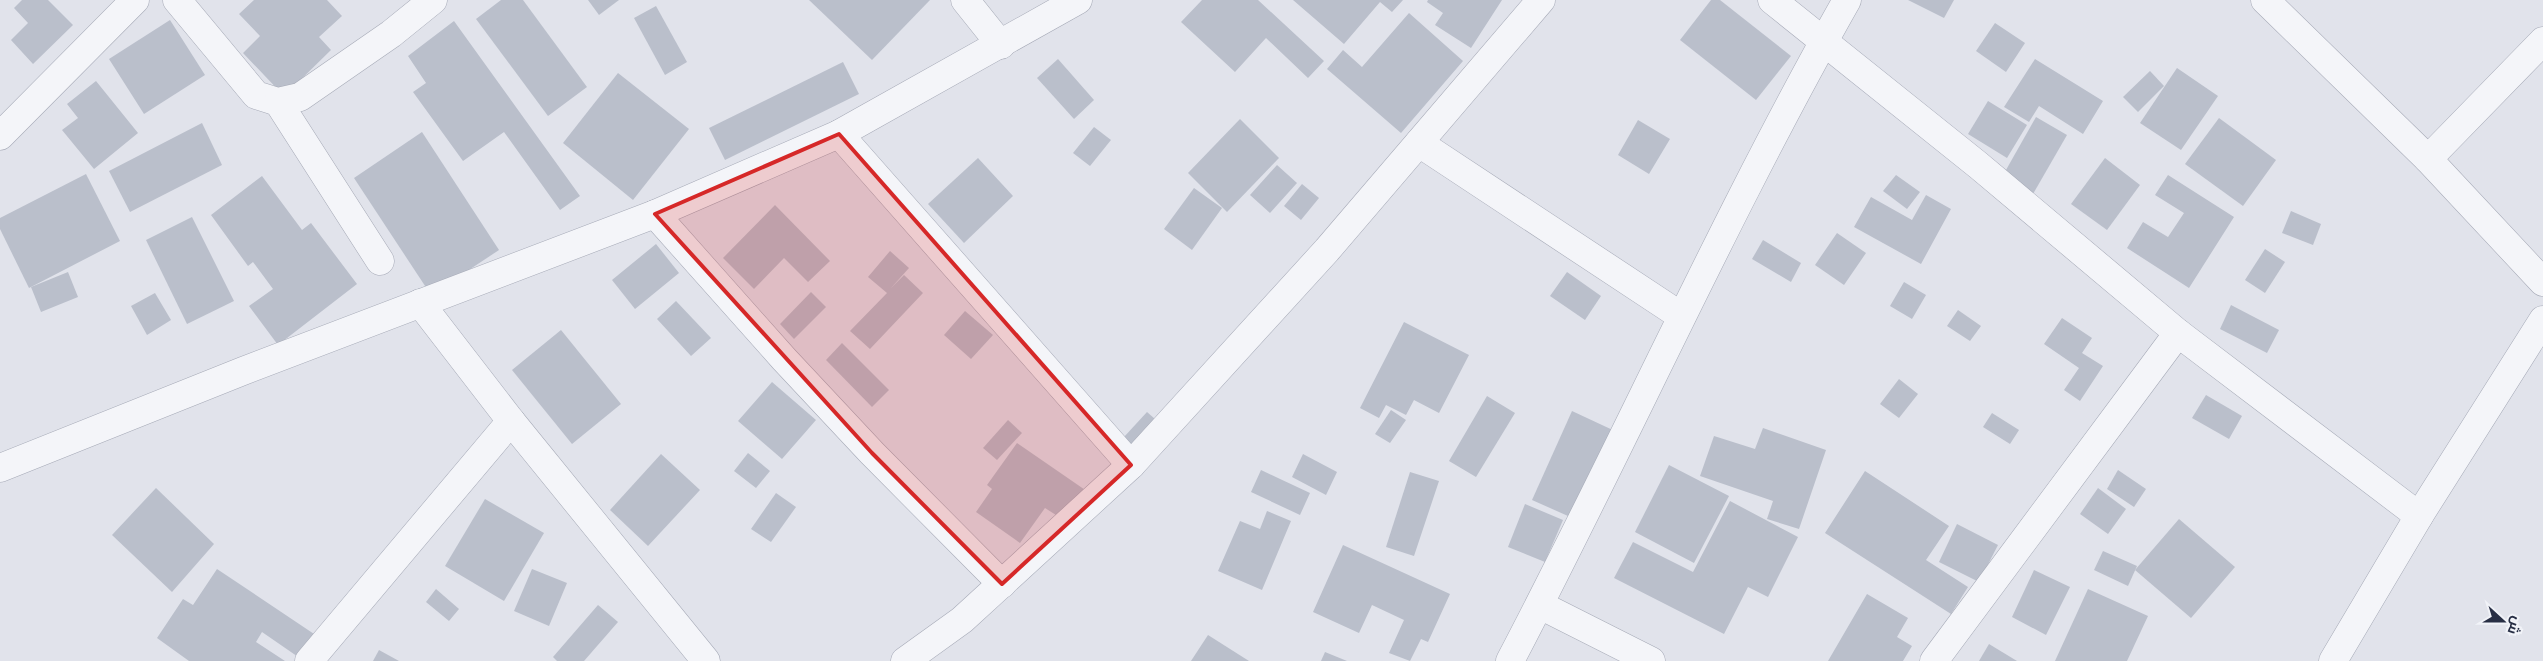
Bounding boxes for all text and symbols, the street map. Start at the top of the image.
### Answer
north arrow [2478,596,2528,646]
text: ش [2504,614,2527,637]

